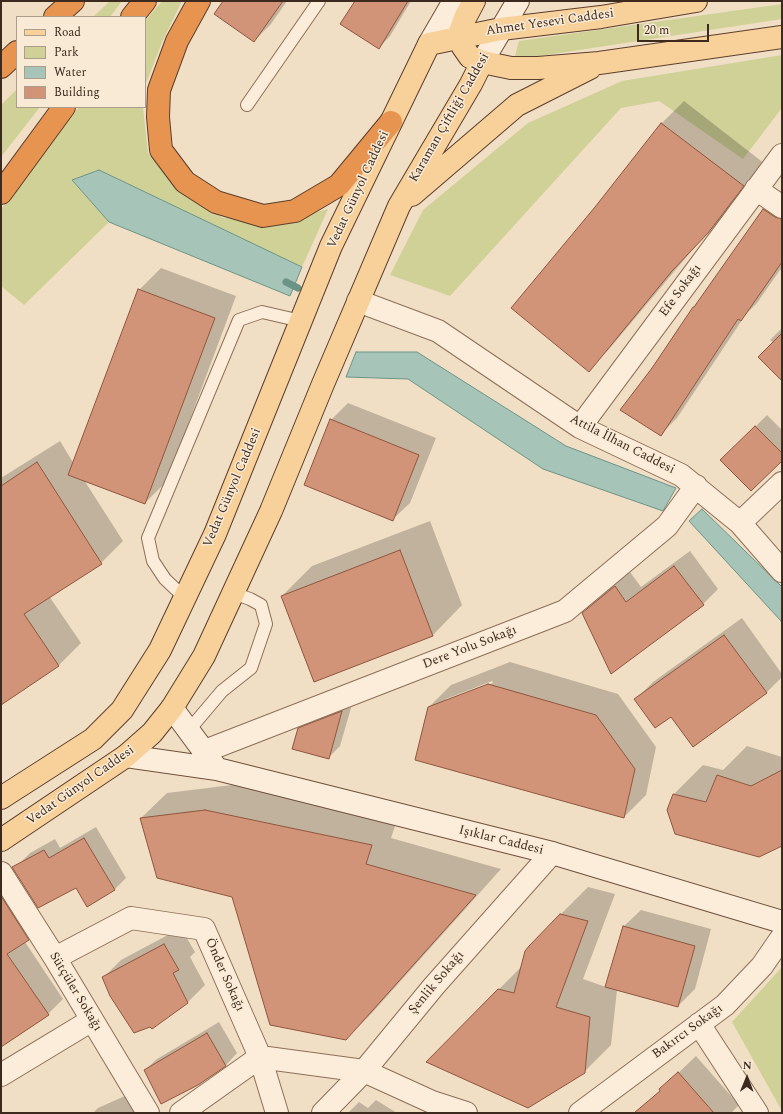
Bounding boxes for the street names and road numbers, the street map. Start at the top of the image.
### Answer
street label: Ahmet Yesevi Caddesi [485,6,615,40]
street label: Karaman Çiftliği Caddesi [407,51,493,185]
street label: Vedat Günyol Caddesi [325,129,393,251]
street label: Efe Sokağı [657,262,705,320]
street label: Attila İlhan Caddesi [567,412,677,478]
street label: Vedat Günyol Caddesi [201,426,265,550]
street label: Dere Yolu Sokağı [421,623,519,673]
street label: Vedat Günyol Caddesi [24,743,138,829]
street label: Işıklar Caddesi [457,823,545,859]
street label: Önder Sokağı [201,936,247,1014]
street label: Şenlik Sokağı [406,948,468,1018]
street label: Sütçüler Sokağı [45,950,105,1034]
street label: Bakırcı Sokağı [650,1001,726,1063]

